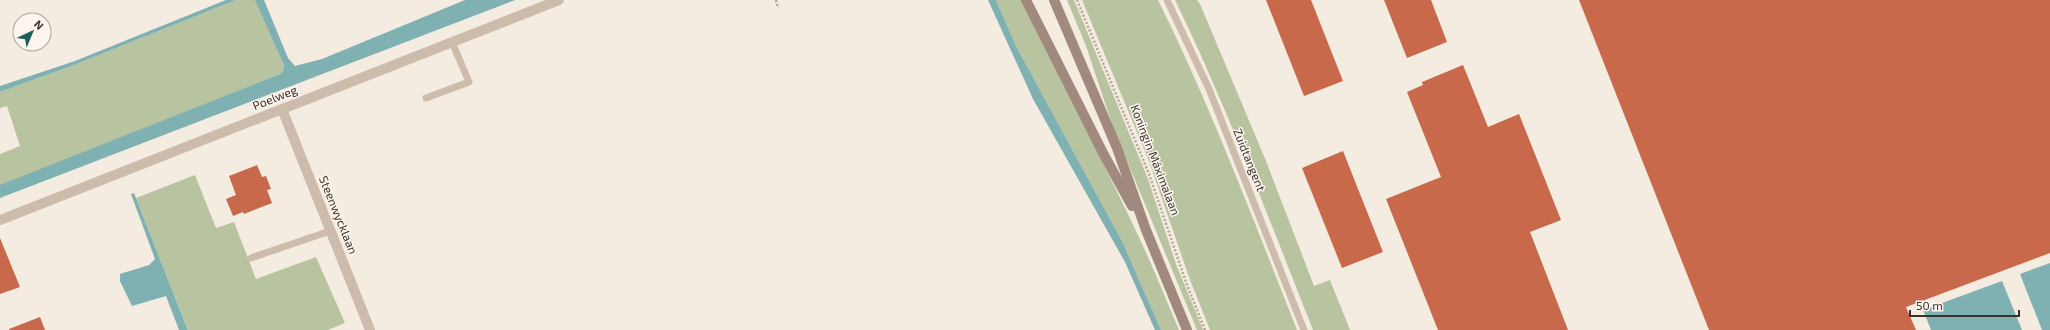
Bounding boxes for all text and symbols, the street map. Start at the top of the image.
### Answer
north arrow [12,12,52,52]
text: N [32,17,47,32]
street label: Poelweg [250,82,299,112]
street label: Koningin Máximalaan [1128,102,1183,217]
street label: Zuidtangent [1231,126,1269,193]
street label: Steenwycklaan [317,174,361,256]
scale bar [1910,292,2019,318]
text: 50 m [1916,298,1943,312]

